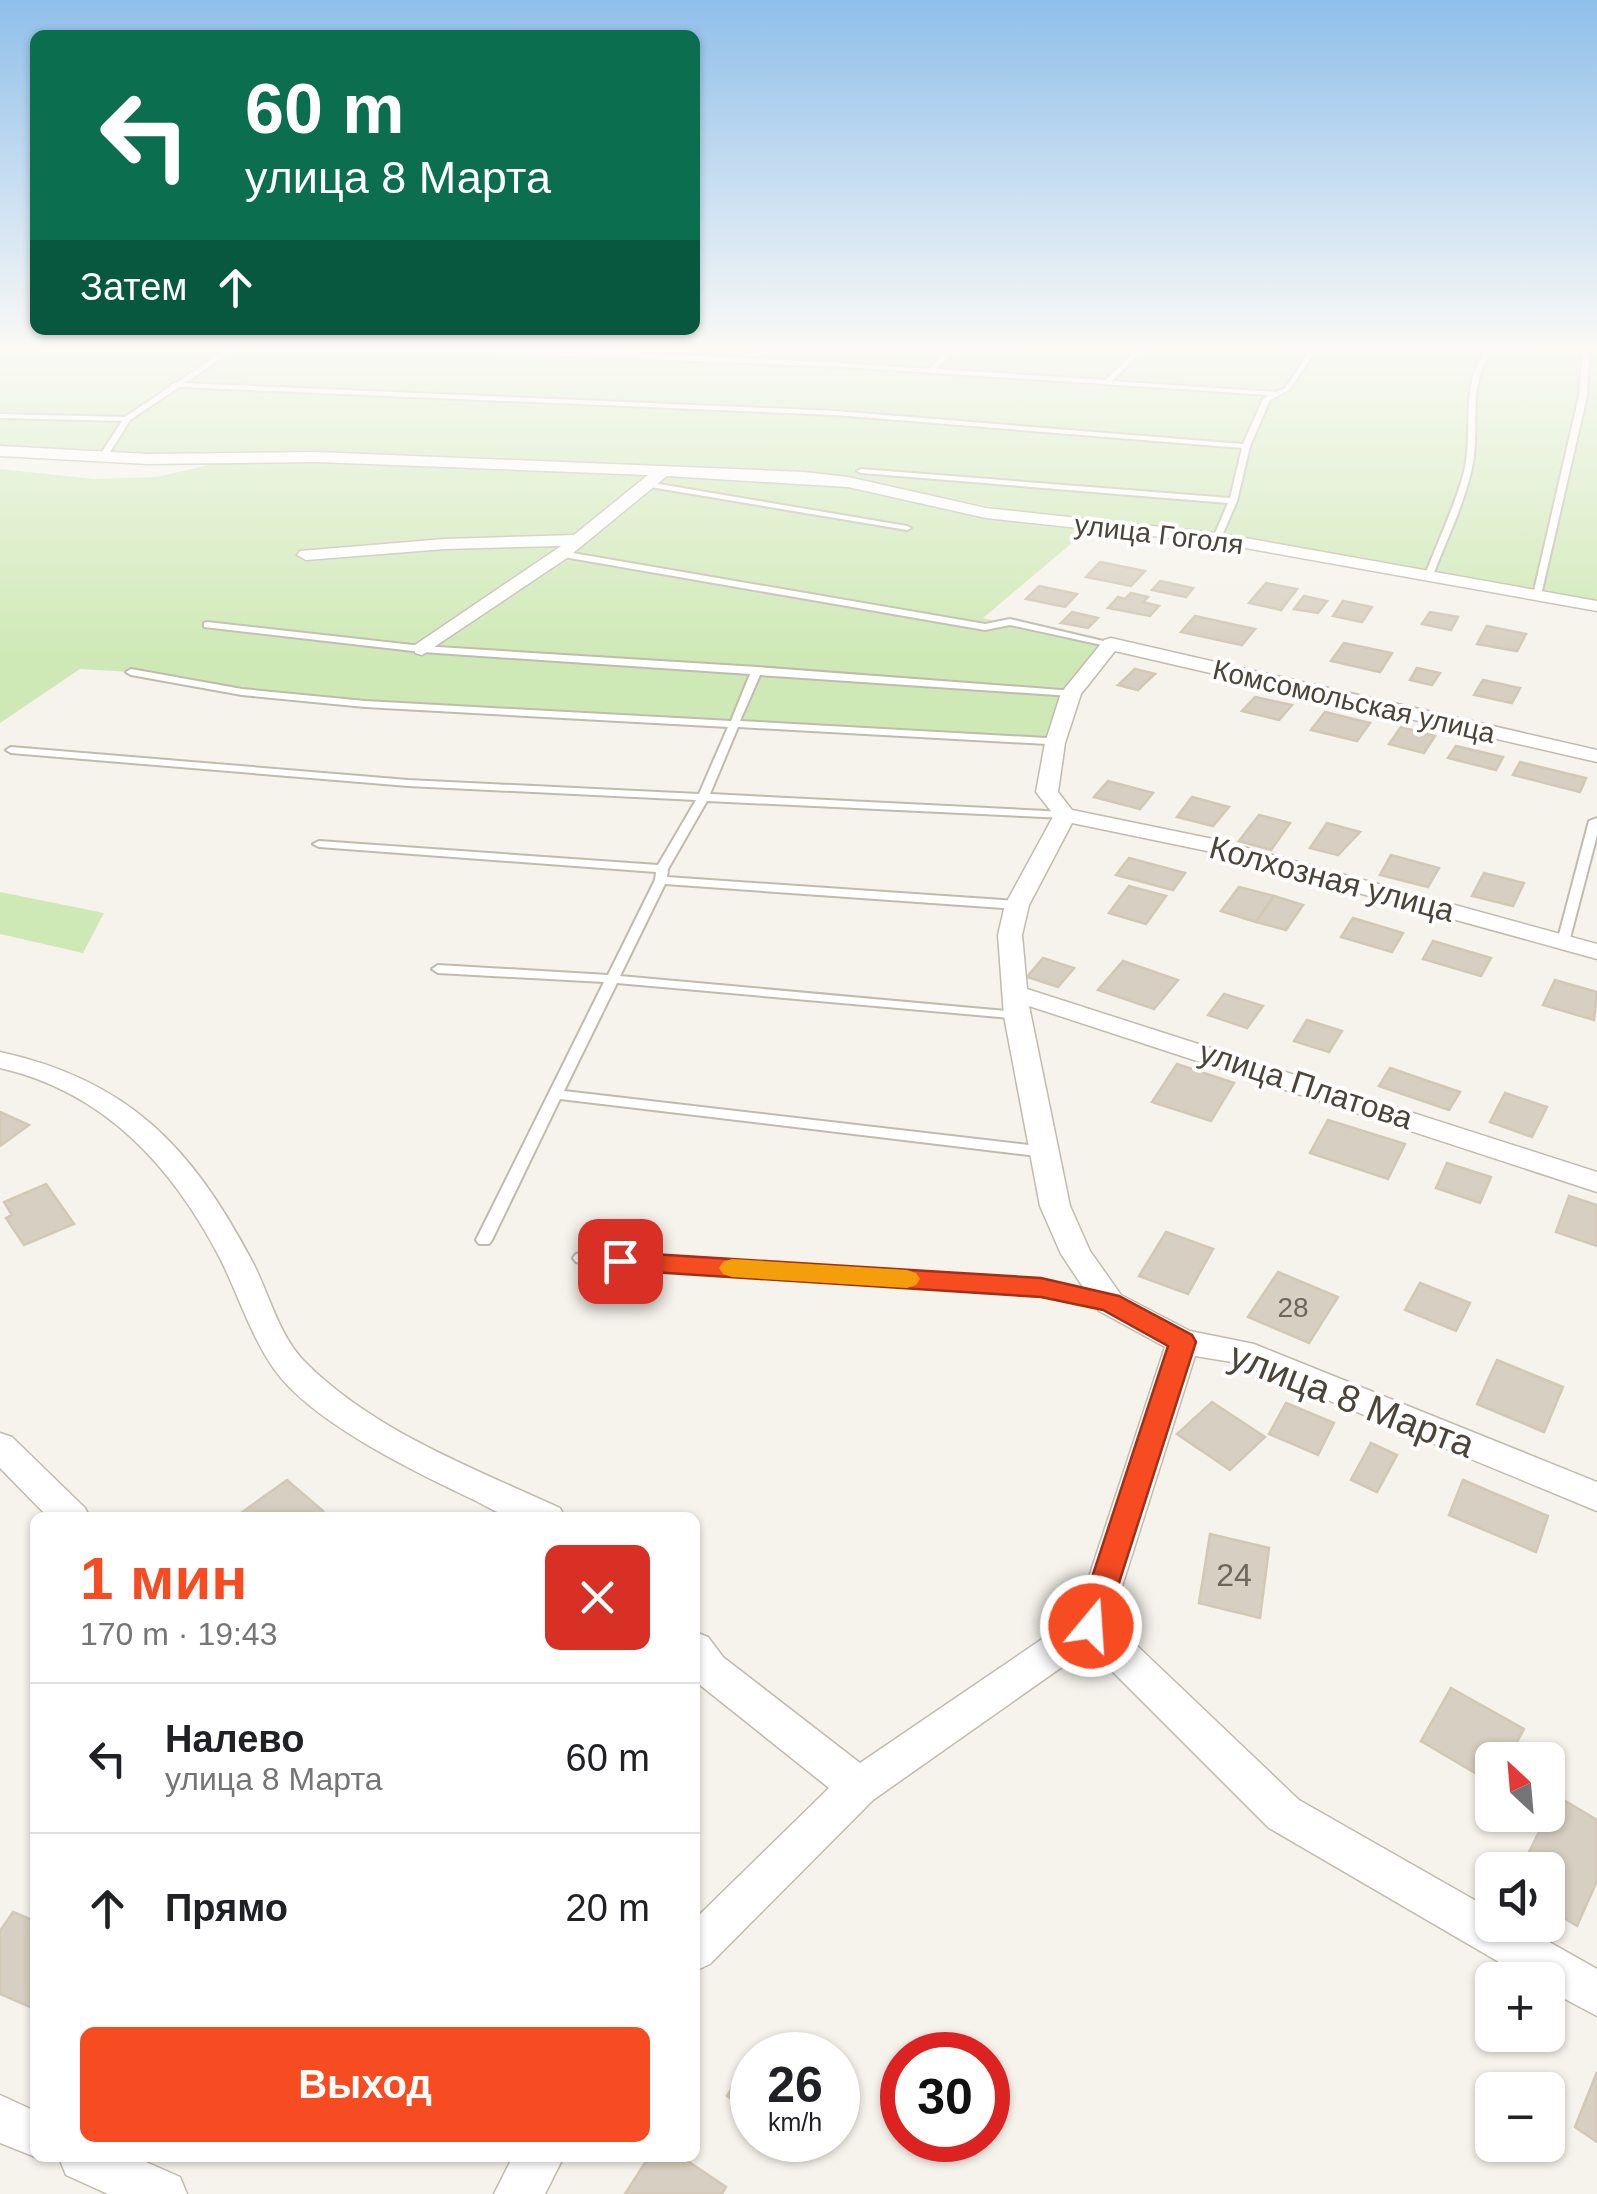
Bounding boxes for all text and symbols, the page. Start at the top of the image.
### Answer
icon: left [80,70,210,200]
text: 60 m [245,70,405,148]
text: улица 8 Марта [245,152,551,203]
icon: ahead [208,260,263,315]
text: Затем [80,266,188,308]
street label: улица Гоголя [1073,509,1245,560]
street label: Комсомольская улица [1210,654,1498,749]
street label: Колхозная улица [1206,829,1458,929]
street label: улица Платова [1195,1034,1417,1137]
pin [578,1219,663,1304]
icon: arrive [593,1234,648,1289]
house number: 28 [1277,1292,1309,1323]
street label: улица 8 Марта [1224,1334,1481,1466]
text: 1 мин [80,1545,248,1612]
button: close [545,1545,650,1650]
house number: 24 [1216,1557,1252,1593]
position arrow [1039,1574,1143,1678]
text: 170 m · 19:43 [80,1616,277,1652]
text: Налево [165,1718,304,1760]
icon: left [80,1731,135,1786]
text: 60 m [566,1737,650,1779]
north arrow [1475,1742,1565,1832]
map controls [1475,1742,1565,2162]
text: улица 8 Марта [165,1761,383,1797]
button: sound [1475,1852,1565,1942]
icon: ahead [80,1881,135,1936]
text: Прямо [165,1887,288,1929]
text: 20 m [566,1887,650,1929]
button: + [1475,1962,1565,2052]
button: Выход [80,2027,650,2142]
speed limit sign: 30 [880,2032,1010,2162]
text: 26 [767,2057,823,2113]
button: − [1475,2072,1565,2162]
text: km/h [768,2108,822,2136]

